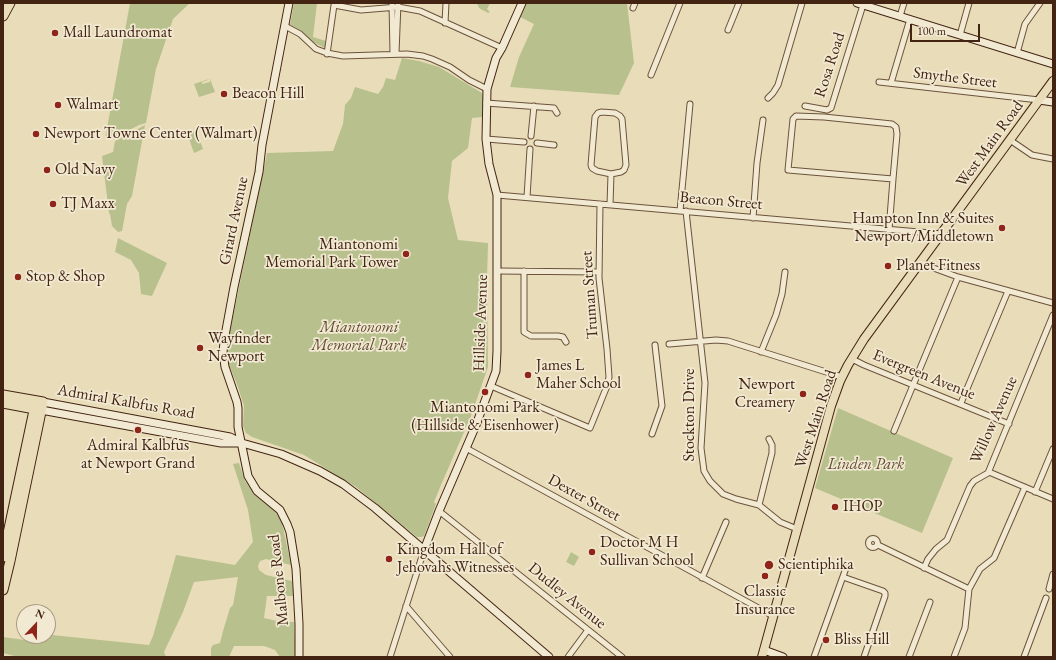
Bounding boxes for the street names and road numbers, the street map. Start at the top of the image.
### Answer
street label: Rosa Road [810,30,850,100]
street label: Smythe Street [912,63,998,93]
street label: West Main Road [952,97,1028,191]
street label: Girard Avenue [215,175,253,267]
street label: Beacon Street [679,188,763,214]
street label: Truman Street [577,250,603,340]
street label: Hillside Avenue [470,274,492,372]
street label: Evergreen Avenue [870,346,978,404]
street label: West Main Road [791,367,841,471]
street label: Stockton Drive [680,368,700,462]
street label: Willow Avenue [966,373,1022,467]
street label: Admiral Kalbfus Road [56,380,196,424]
street label: Dexter Street [544,470,624,526]
street label: Malbone Road [265,533,293,627]
street label: Dudley Avenue [524,559,610,633]

